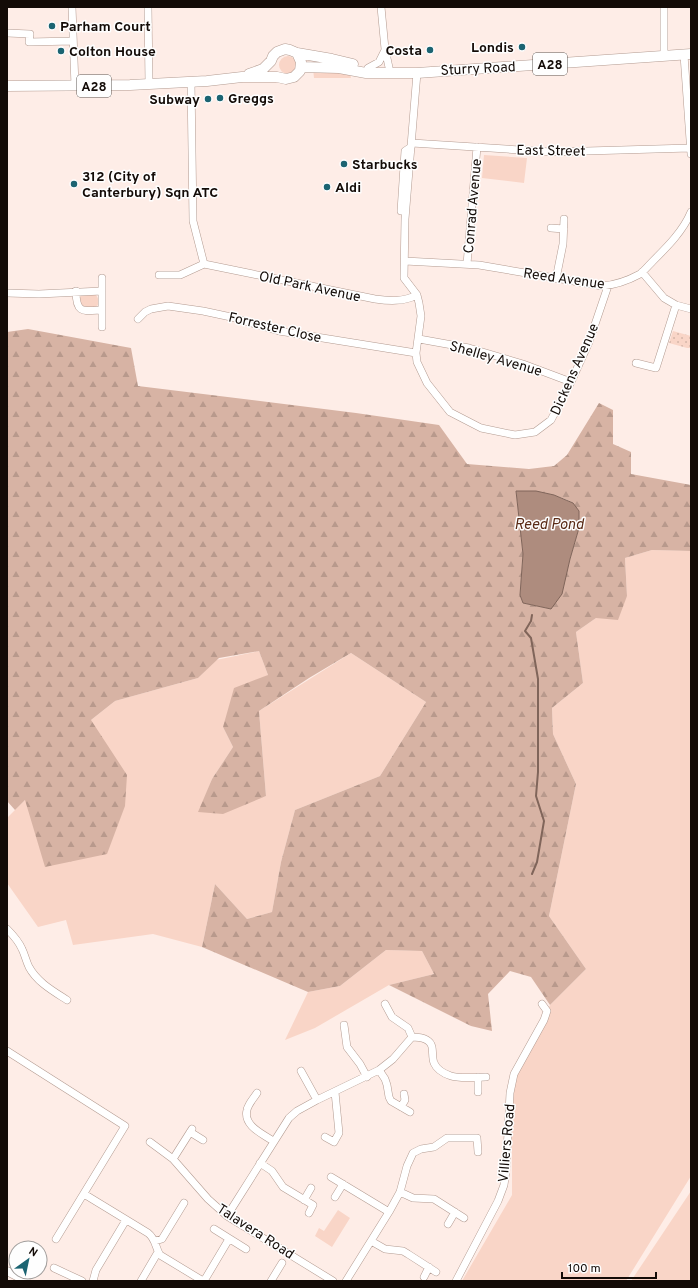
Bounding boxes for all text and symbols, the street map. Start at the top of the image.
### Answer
place label: Parham Court [60,19,151,36]
marker: Parham Court [47,21,57,31]
place label: Londis [471,40,514,57]
marker: Londis [517,42,527,52]
place label: Costa [385,43,422,60]
place label: Colton House [69,44,156,61]
marker: Costa [425,45,435,55]
marker: Colton House [56,46,66,56]
road number: A28 [533,53,567,75]
street label: Sturry Road [440,59,516,80]
road number: A28 [77,75,111,97]
place label: Greggs [228,91,274,108]
place label: Subway [149,92,200,109]
marker: Greggs [215,93,225,103]
marker: Subway [203,94,213,104]
street label: East Street [516,142,586,161]
place label: Starbucks [352,157,418,174]
street label: Conrad Avenue [461,158,486,254]
marker: Starbucks [339,159,349,169]
place label: 312 (City of Canterbury) Sqn ATC [82,169,218,202]
marker: 312 (City of Canterbury) Sqn ATC [69,179,79,189]
place label: Aldi [335,180,361,197]
marker: Aldi [322,182,332,192]
street label: Reed Avenue [522,265,606,294]
street label: Old Park Avenue [257,268,362,307]
street label: Forrester Close [227,310,323,347]
street label: Dickens Avenue [548,321,603,418]
street label: Shelley Avenue [447,338,544,381]
water label: Reed Pond [514,516,585,535]
street label: Villiers Road [496,1103,519,1183]
street label: Talavera Road [213,1201,297,1264]
north arrow [8,1240,48,1280]
text: N [26,1244,40,1260]
scale bar [562,1254,656,1280]
text: 100 m [568,1261,601,1277]

